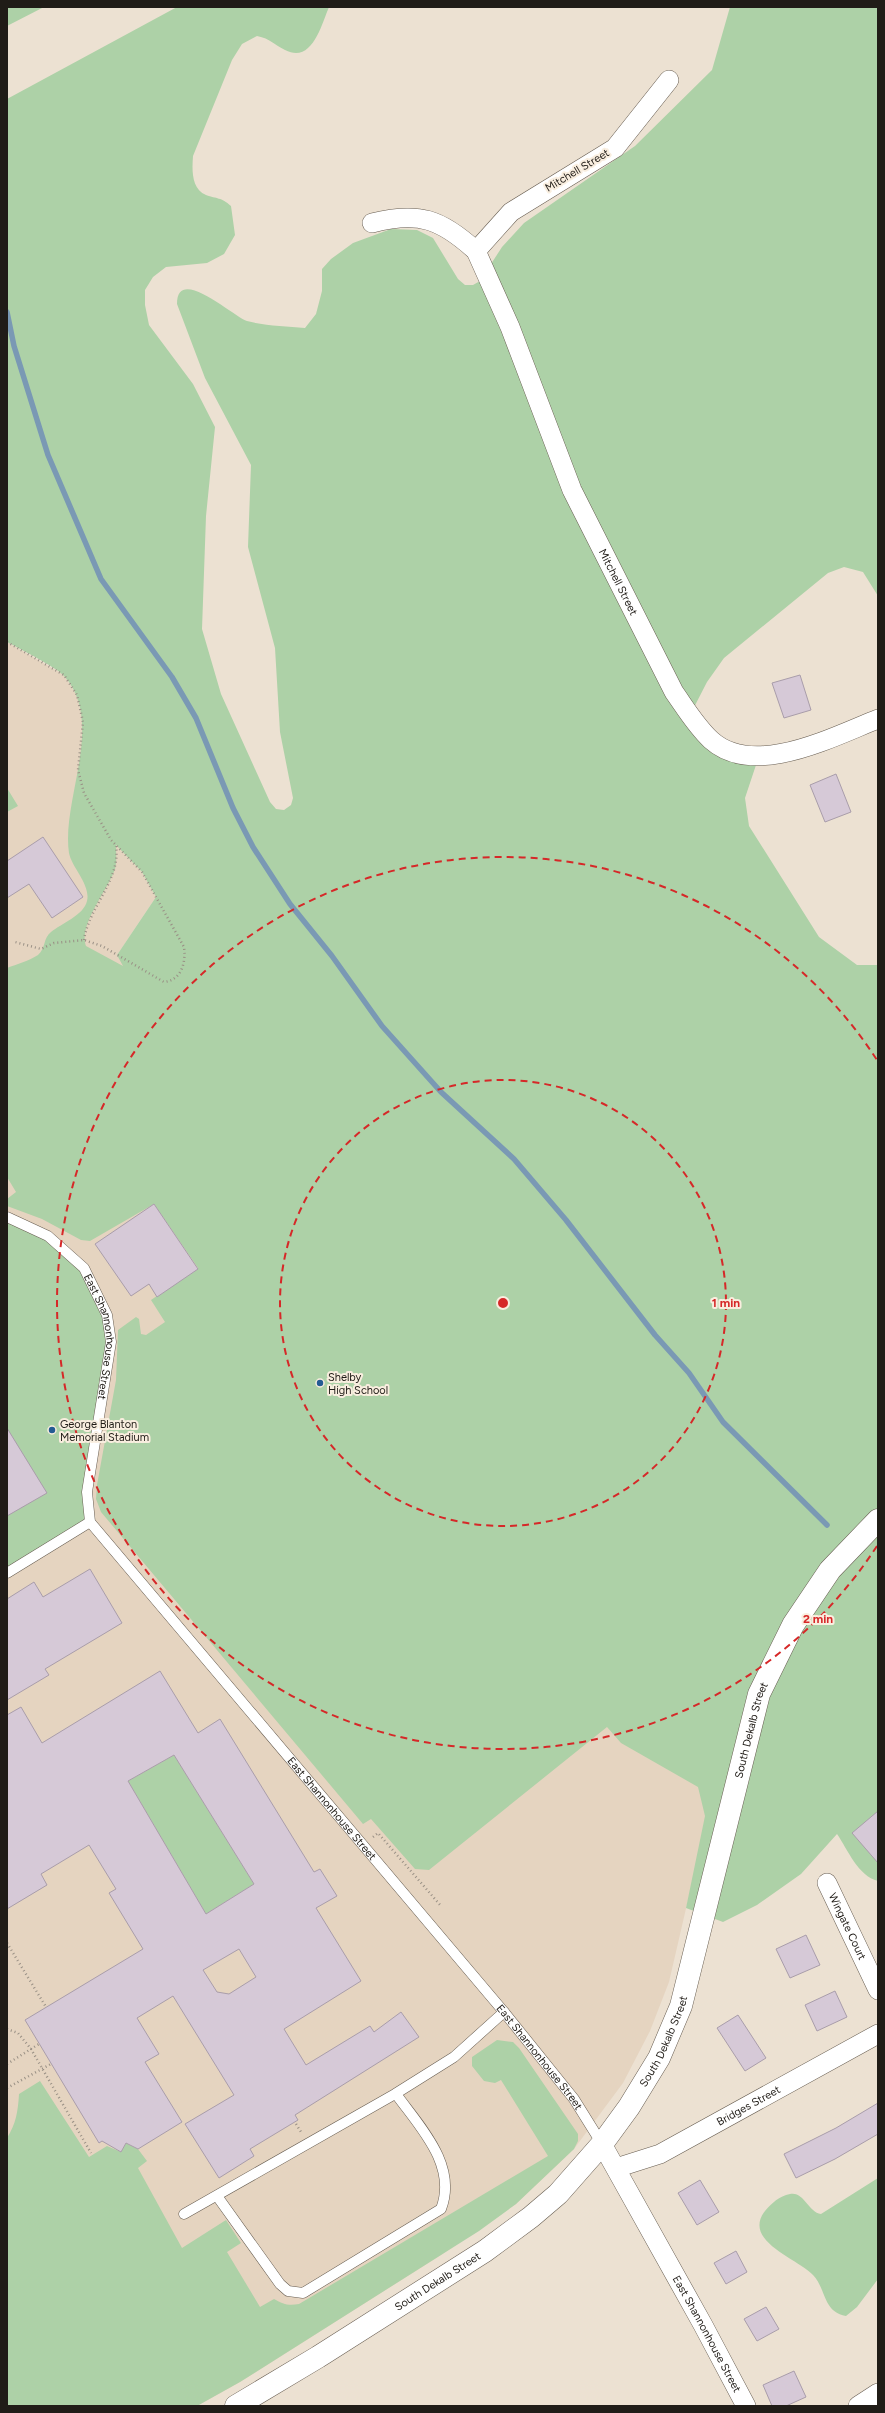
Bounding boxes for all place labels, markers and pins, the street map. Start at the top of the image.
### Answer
centre of rings [496,1296,510,1310]
place label: Shelby High School [328,1371,388,1397]
marker: Shelby High School [315,1378,325,1388]
place label: George Blanton Memorial Stadium [60,1418,149,1444]
marker: George Blanton Memorial Stadium [47,1425,57,1435]

